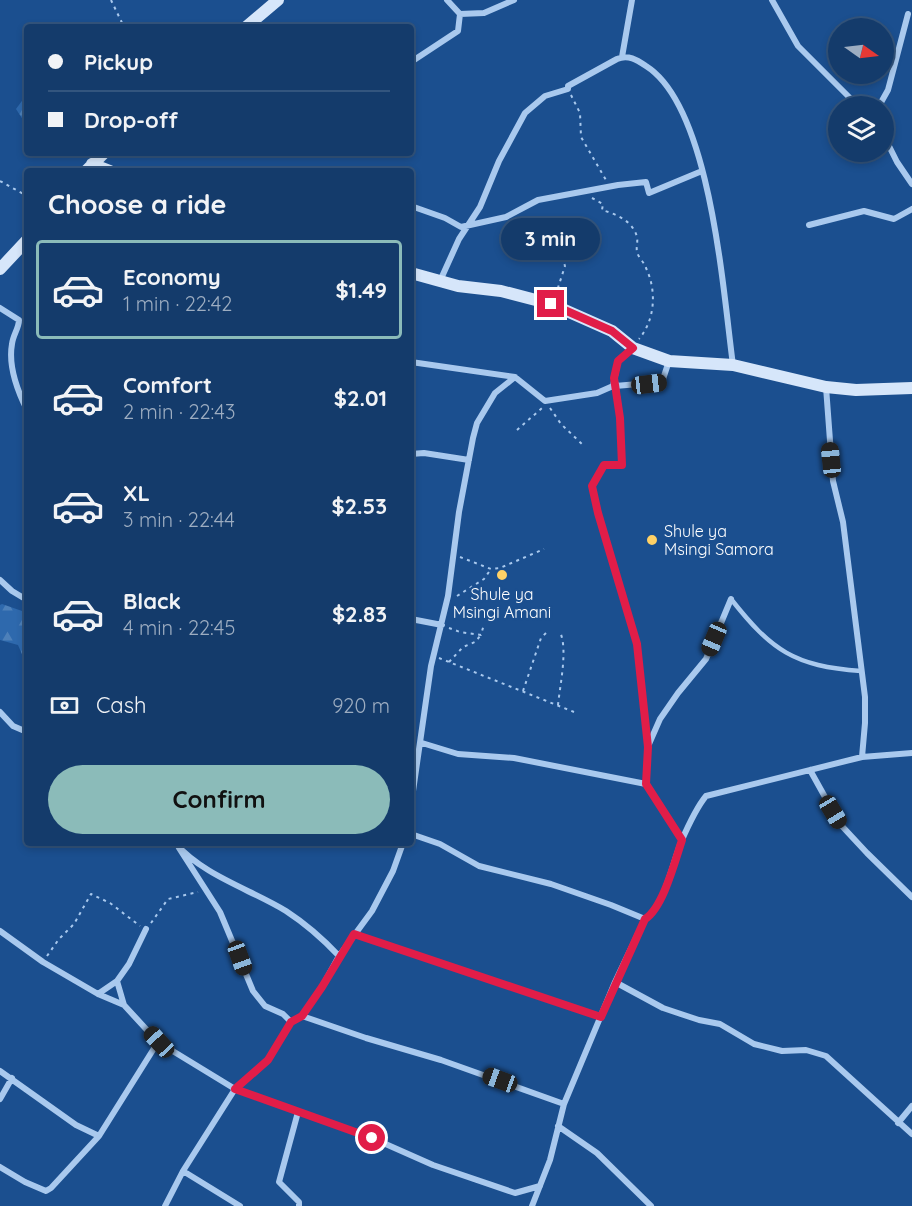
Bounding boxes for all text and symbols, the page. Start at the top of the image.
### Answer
north arrow [828,18,894,84]
map controls [828,18,894,162]
text: Pickup [84,48,153,76]
button: layers [828,96,894,162]
text: Drop-off [84,106,178,134]
text: Choose a ride [48,187,226,221]
callout: 3 min [502,217,600,259]
text: 3 min [525,226,576,251]
icon: car [51,263,105,317]
text: Economy [123,263,221,291]
text: $1.49 [335,276,387,304]
route end [537,290,564,317]
text: 1 min · 22:42 [123,291,232,316]
icon: car [51,371,105,425]
text: Comfort [123,371,212,399]
car [630,373,668,395]
text: $2.01 [334,384,387,412]
text: 2 min · 22:43 [123,399,235,424]
car [820,441,842,479]
icon: car [51,479,105,533]
text: XL [123,479,150,507]
text: $2.53 [331,492,387,520]
text: 3 min · 22:44 [123,507,235,532]
place label: Shule ya Msingi Samora [664,521,774,559]
marker: Shule ya Msingi Samora [645,533,659,547]
marker: Shule ya Msingi Amani [495,568,509,582]
place label: Shule ya Msingi Amani [453,584,551,622]
icon: car [51,587,105,641]
text: Black [123,587,181,615]
text: $2.83 [332,600,387,628]
text: 4 min · 22:45 [123,615,235,640]
car [699,619,729,659]
icon: cash [48,689,81,722]
text: Cash [96,691,147,719]
text: 920 m [332,693,390,718]
button: Confirm [48,765,390,834]
car [816,792,850,832]
car [225,938,255,978]
car [140,1023,178,1061]
car [480,1065,520,1095]
route start [358,1124,385,1151]

